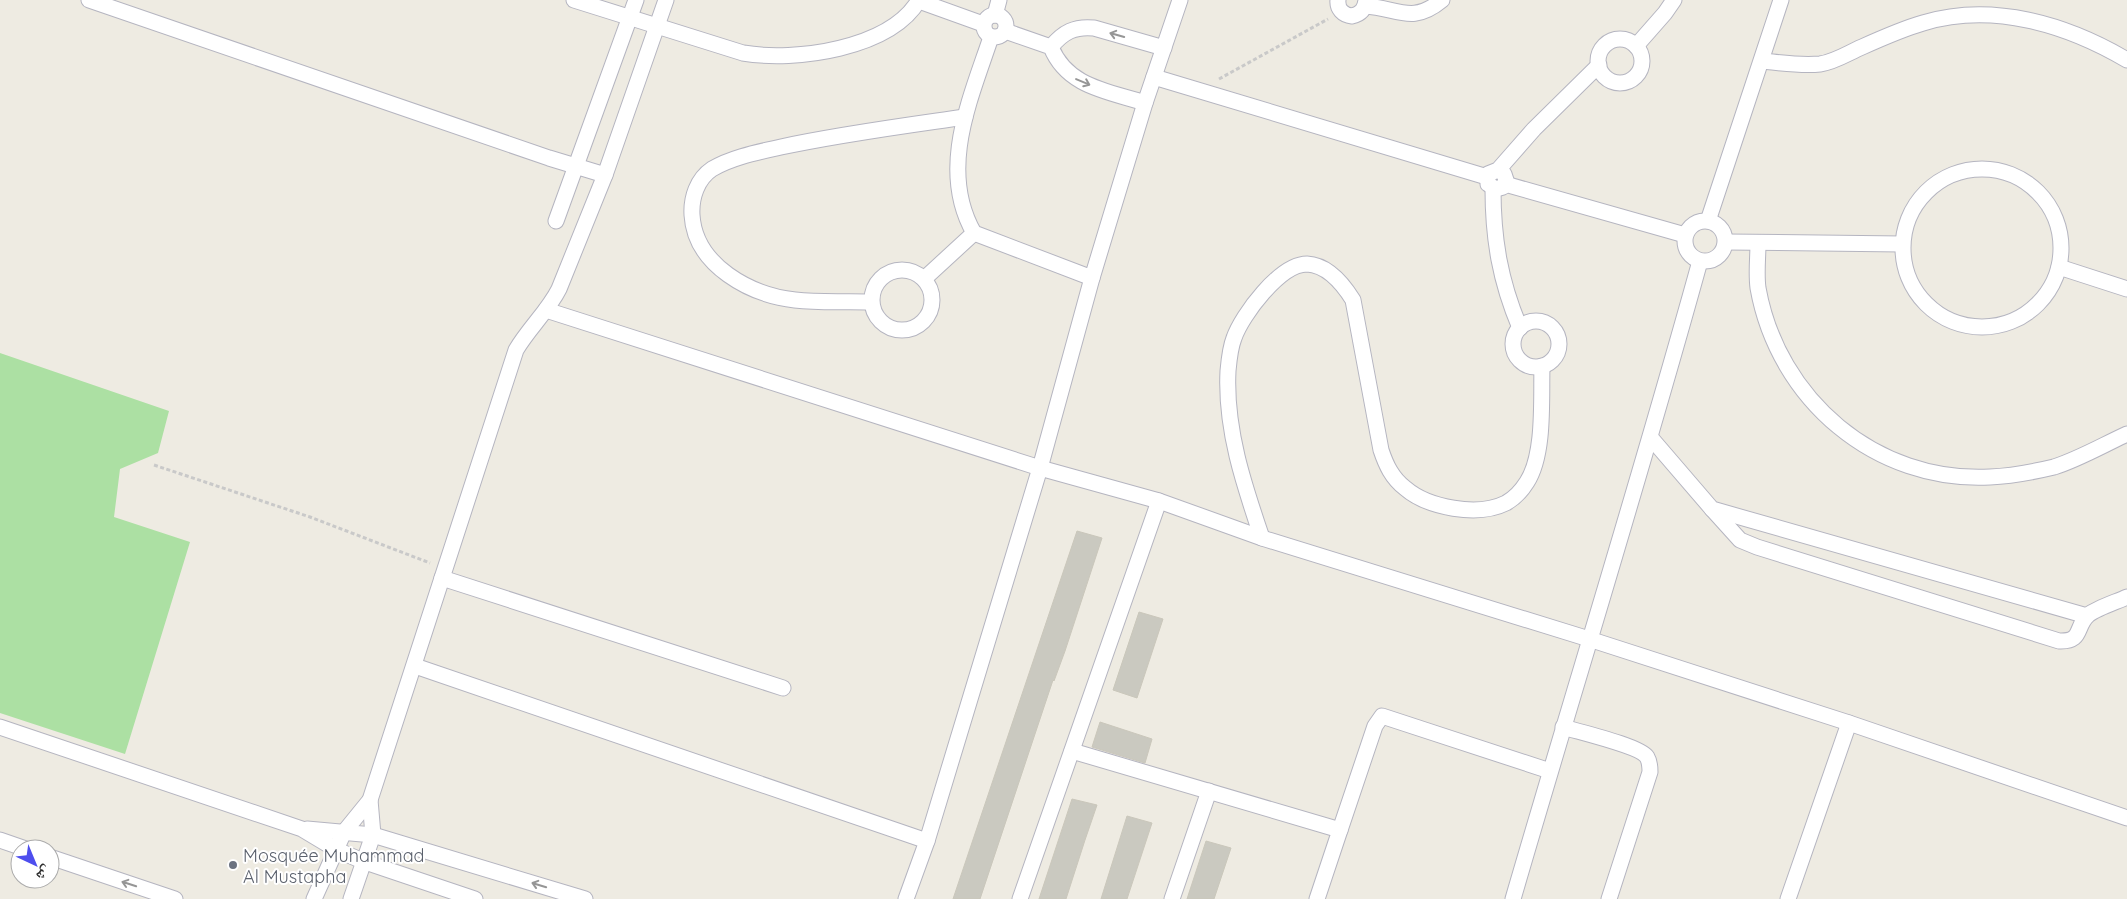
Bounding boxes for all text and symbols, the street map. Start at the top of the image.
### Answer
one-way arrow [1109,29,1125,39]
one-way arrow [1075,77,1090,87]
north arrow [10,839,60,889]
place label: Mosquée Muhammad Al Mustapha [243,844,425,888]
marker: Mosquée Muhammad Al Mustapha [227,859,239,871]
text: ش [32,862,56,885]
one-way arrow [121,878,137,888]
one-way arrow [531,879,547,889]

